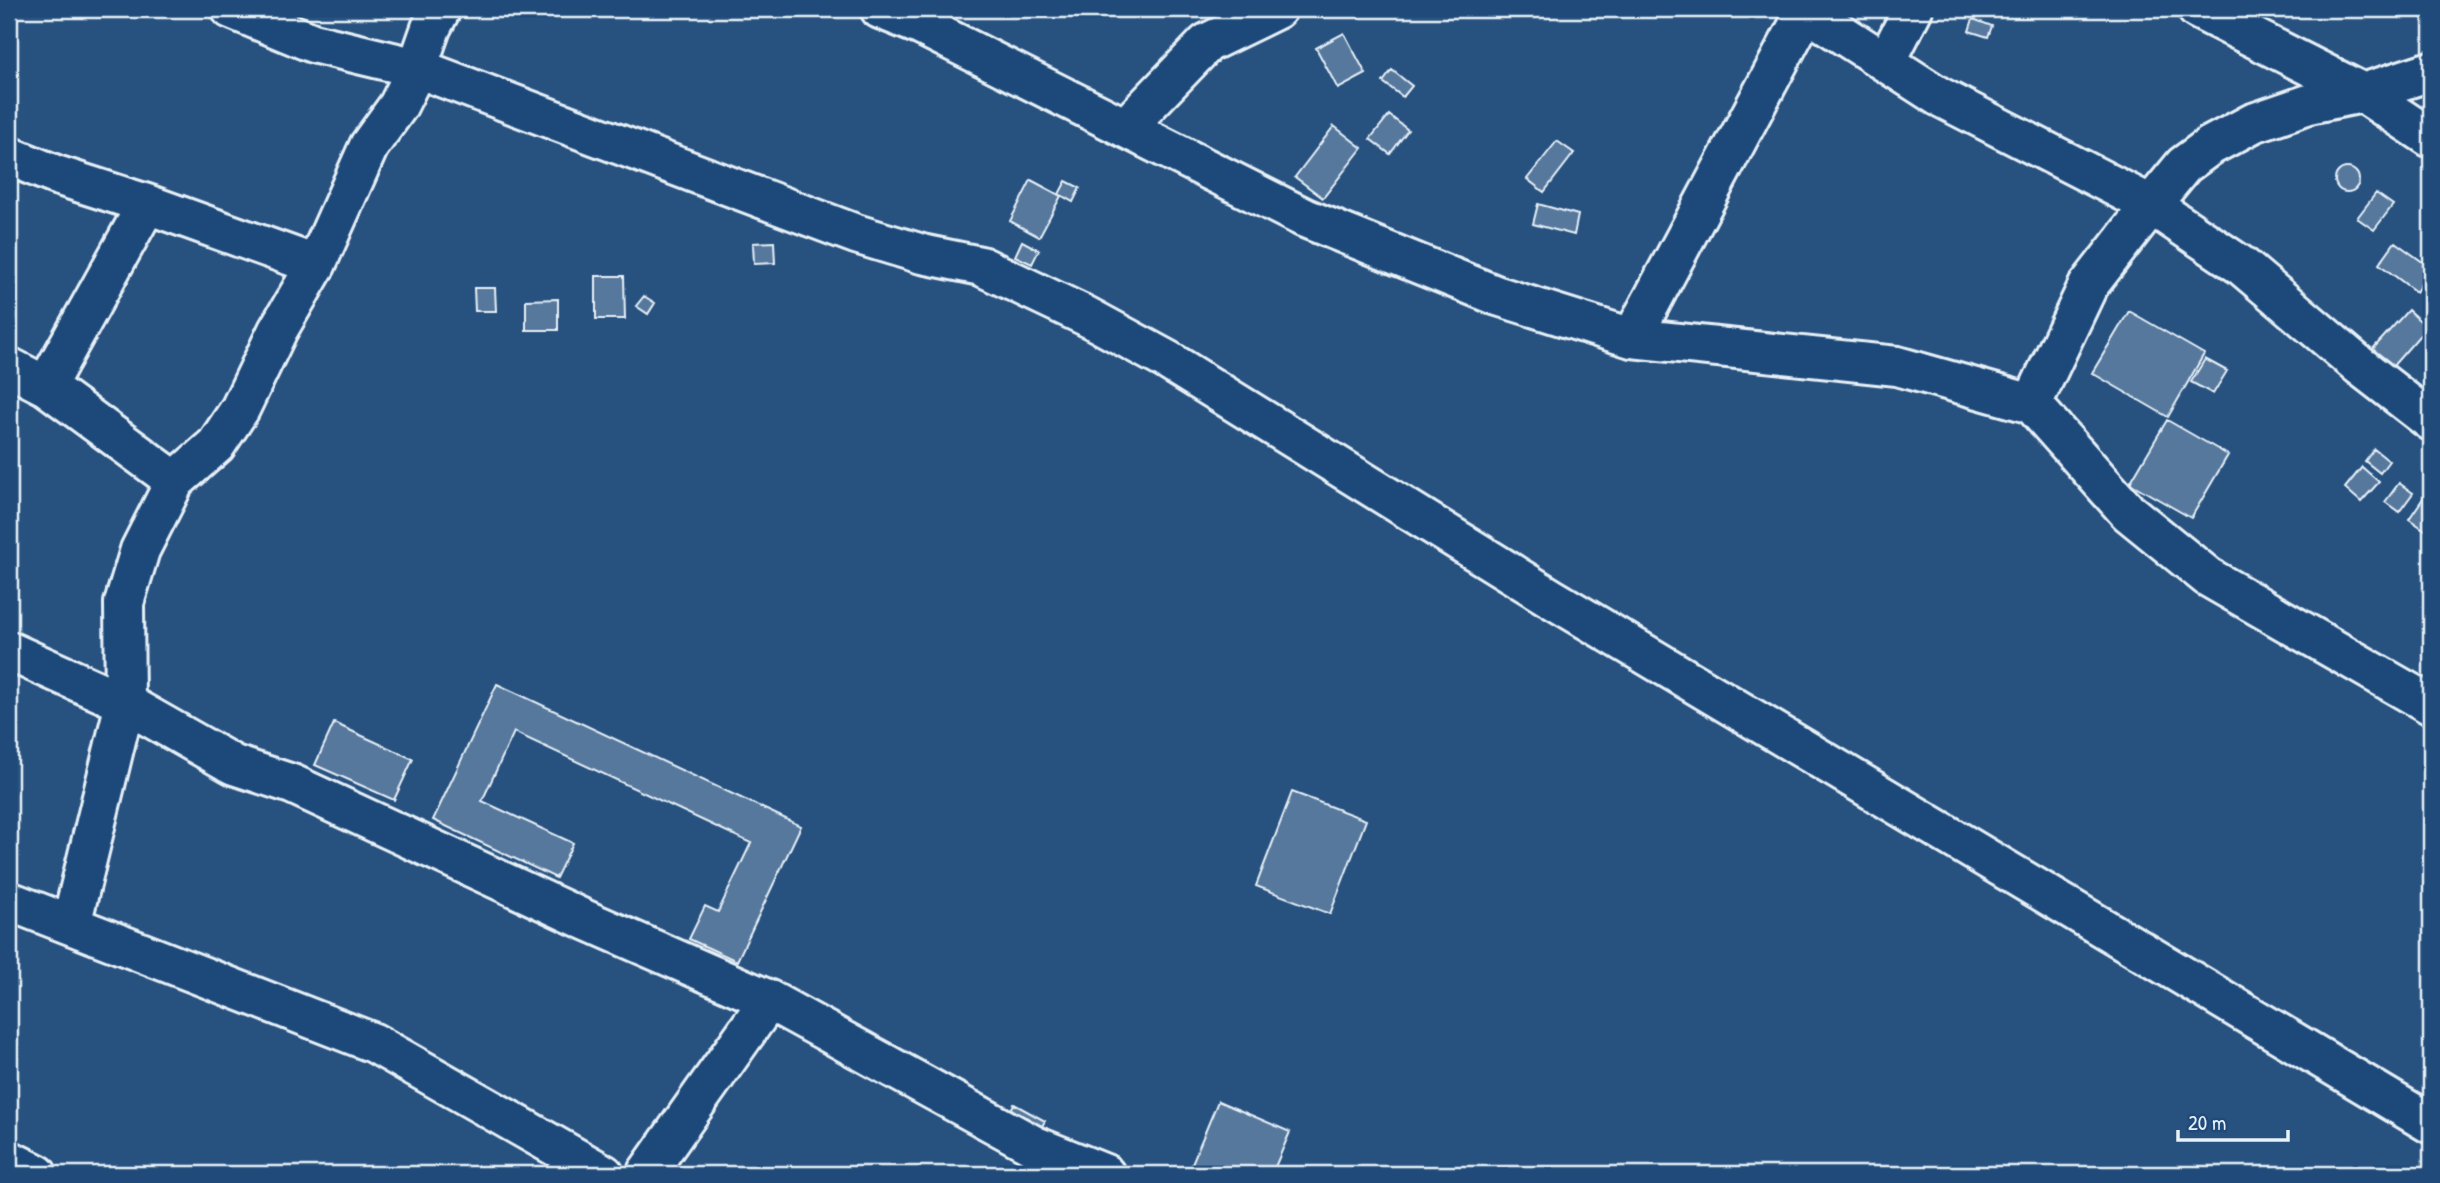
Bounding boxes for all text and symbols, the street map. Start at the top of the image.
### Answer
scale bar [2178,1099,2288,1143]
text: 20 m [2188,1108,2226,1137]

